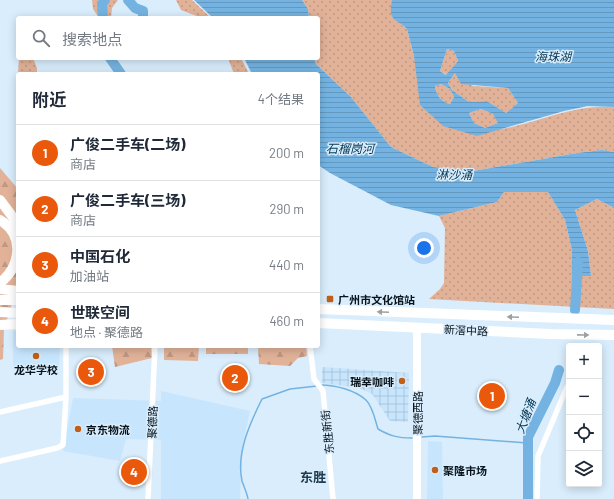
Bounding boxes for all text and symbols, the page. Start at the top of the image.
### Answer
search box [16,16,320,60]
icon: search [30,27,52,49]
text: 搜索地点 [62,30,122,48]
water label: 海珠湖 [535,49,573,63]
text: 附近 [32,89,66,109]
text: 4个结果 [258,91,304,107]
text: 广俊二手车(二场) [70,135,185,153]
water label: 石榴岗河 [326,141,376,155]
text: 1 [43,145,47,161]
text: 200 m [269,145,304,161]
text: 商店 [70,156,96,172]
water label: 淋沙涌 [436,167,474,181]
text: 广俊二手车(三场) [70,191,185,209]
text: 2 [41,201,49,217]
text: 290 m [270,201,304,217]
text: 商店 [70,212,96,228]
your location [414,238,434,258]
text: 中国石化 [70,247,130,265]
text: 3 [41,257,49,273]
text: 440 m [269,257,304,273]
text: 加油站 [70,268,109,284]
place label: 广州市文化馆站 [338,293,415,306]
marker: 广州市文化馆站 [325,294,335,304]
text: 世联空间 [70,303,130,321]
one-way arrow [376,309,389,315]
text: 4 [41,313,49,329]
text: 460 m [269,313,304,329]
one-way arrow [506,314,519,320]
street label: 新滘中路 [444,322,488,338]
text: 地点 · 聚德路 [70,324,143,340]
one-way arrow [577,332,590,338]
map controls [566,343,602,487]
button: + [566,343,602,379]
marker: 龙华学校 [31,351,41,361]
pin: 3 [78,357,104,387]
place label: 龙华学校 [14,363,58,376]
pin: 2 [222,363,248,393]
place label: 瑞幸咖啡 [350,375,394,388]
marker: 瑞幸咖啡 [397,376,407,386]
button: − [566,379,602,415]
pin: 1 [479,381,505,411]
street label: 聚德西路 [411,391,424,435]
water label: 大塘涌 [512,395,539,435]
street label: 聚德路 [145,405,159,439]
street label: 东胜新街 [318,409,336,455]
button: locate [566,415,602,451]
place label: 京东物流 [86,423,130,436]
marker: 京东物流 [73,424,83,434]
button: layers [566,451,602,487]
pin: 4 [121,457,147,487]
place label: 聚隆市场 [443,464,487,477]
marker: 聚隆市场 [430,465,440,475]
district label: 东胜 [300,469,326,485]

